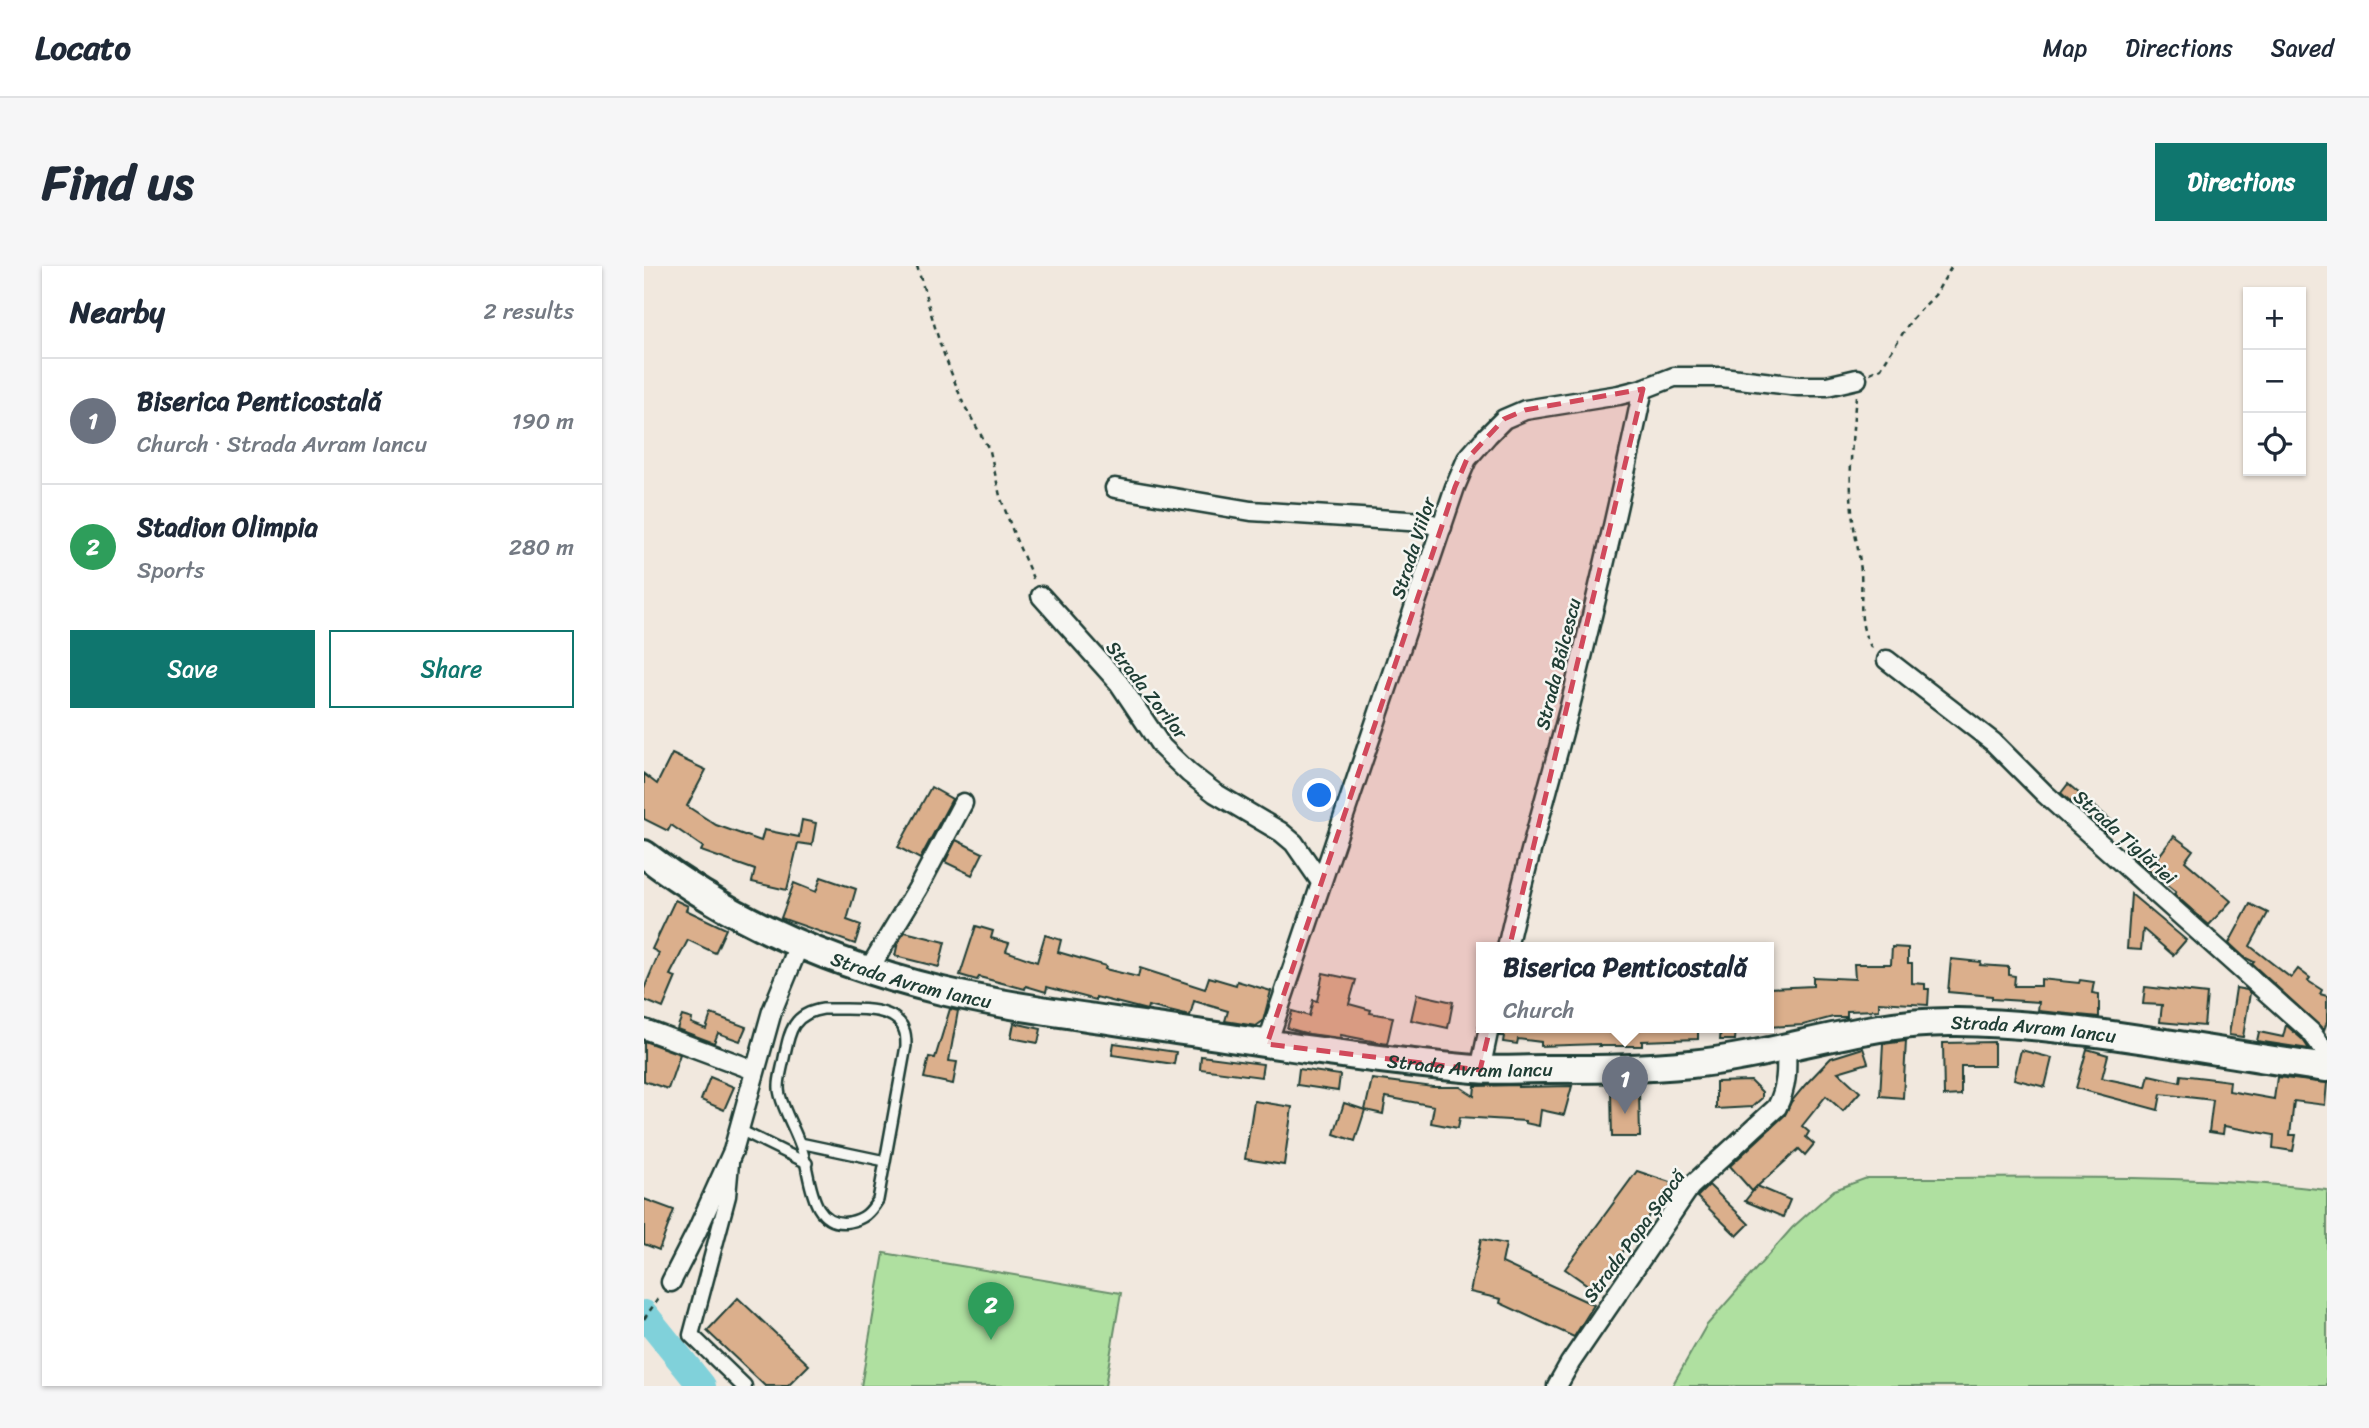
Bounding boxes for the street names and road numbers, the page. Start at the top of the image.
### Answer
street label: Strada Viilor [1381,492,1445,603]
street label: Strada Bălcescu [1526,594,1590,734]
street label: Strada Zorilor [1097,633,1197,748]
street label: Strada Țiglăriei [2065,781,2185,893]
street label: Strada Avram Iancu [826,942,995,1018]
street label: Strada Avram Iancu [1951,1005,2118,1052]
street label: Strada Avram Iancu [1385,1044,1553,1086]
street label: Strada Popa Șapcă [1574,1161,1695,1310]

